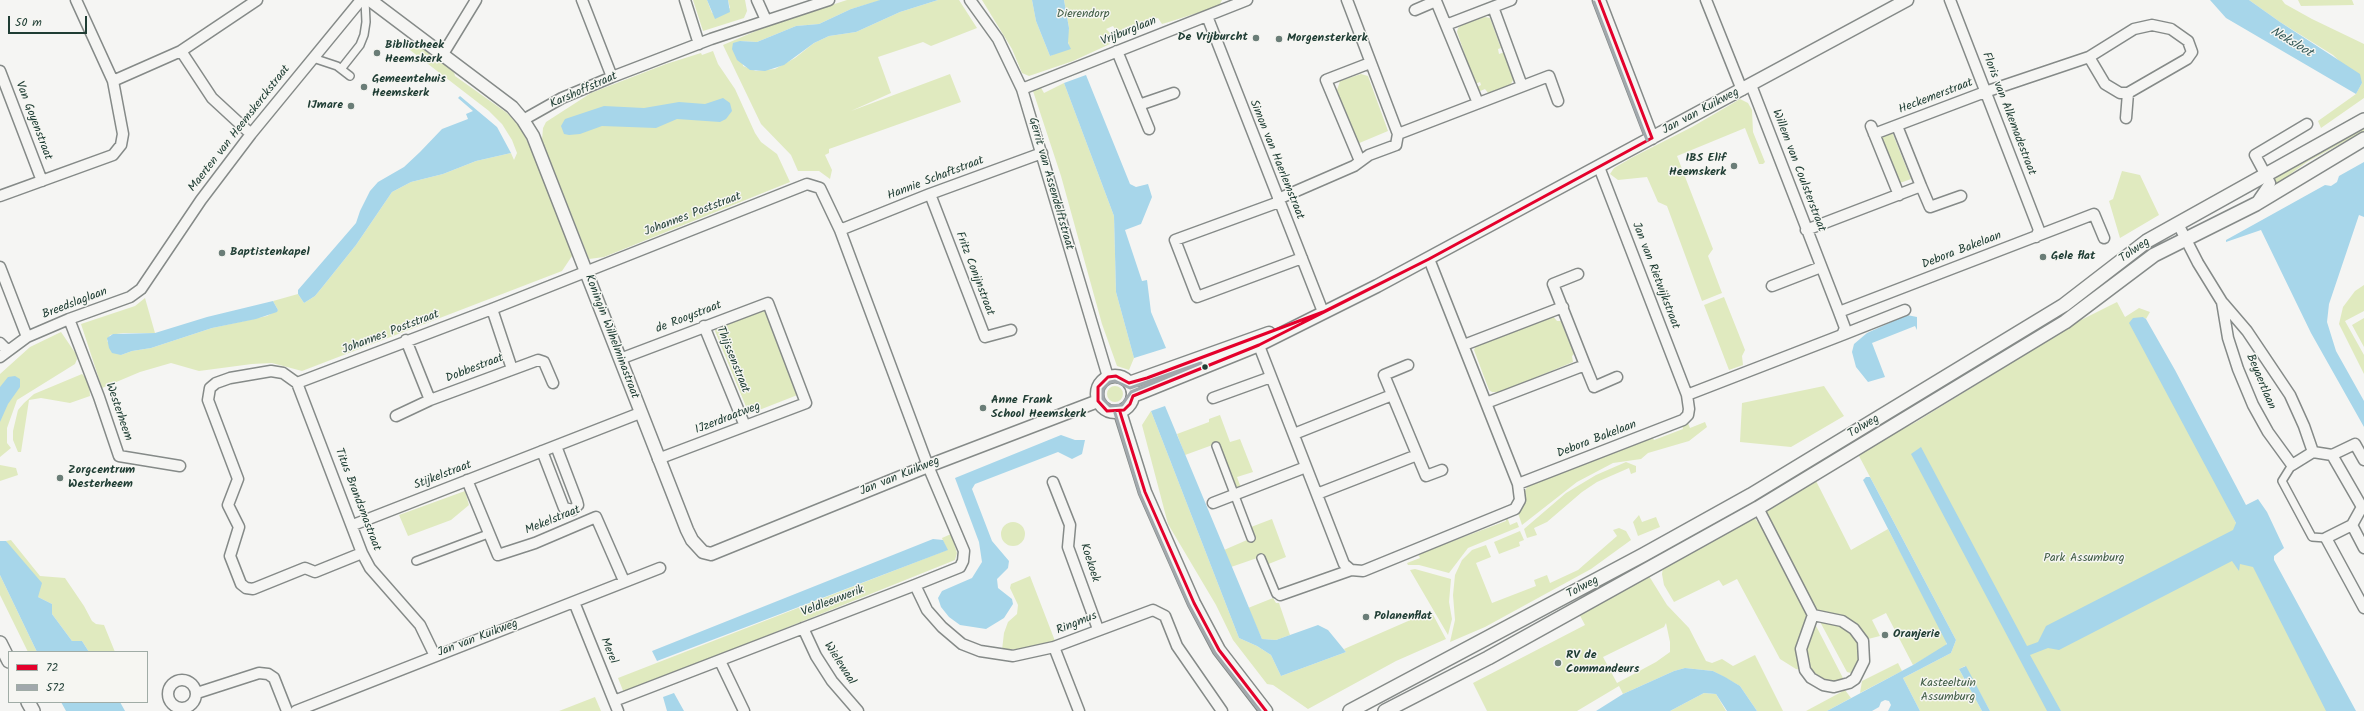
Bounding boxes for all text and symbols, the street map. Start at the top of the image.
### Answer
scale bar [10,8,89,34]
park label: Dierendorp [1057,8,1109,22]
text: 50 m [15,13,42,32]
street label: Vrijburglaan [1099,14,1159,50]
water label: Neksloot [2267,24,2315,62]
place label: De Vrijburcht [1178,31,1248,45]
place label: Morgensterkerk [1287,32,1367,46]
marker: De Vrijburcht [1251,33,1261,43]
marker: Morgensterkerk [1274,34,1284,44]
place label: Bibliotheek Heemskerk [385,39,444,67]
marker: Bibliotheek Heemskerk [372,48,382,58]
street label: Floris van Alkemadestraat [1978,50,2038,178]
street label: Maerten van Heemskerckstraat [186,63,294,195]
street label: Karshoffstraat [548,70,620,112]
place label: Gemeentehuis Heemskerk [372,73,446,101]
street label: Heckemerstraat [1897,76,1975,118]
street label: Van Goyenstraat [11,80,55,162]
marker: Gemeentehuis Heemskerk [359,82,369,92]
street label: Jan van Kuikweg [1660,86,1742,138]
street label: Simon van Haerlemstraat [1245,98,1307,222]
place label: IJmare [307,99,343,113]
marker: IJmare [346,101,356,111]
street label: Willem van Coulsterstraat [1768,108,1828,234]
street label: Gerrit van Assendelftstraat [1024,116,1076,252]
place label: IBS Elif Heemskerk [1669,152,1726,180]
street label: Hannie Schaftstraat [886,154,986,204]
marker: IBS Elif Heemskerk [1729,161,1739,171]
street label: Johannes Poststraat [643,190,743,240]
street label: Jan van Rietwijkstraat [1628,220,1682,332]
street label: Debora Bakelaan [1920,229,2004,273]
street label: Fritz Conijnstraat [951,230,997,318]
street label: Tolweg [2117,235,2153,267]
place label: Baptistenkapel [230,246,310,260]
marker: Baptistenkapel [217,248,227,258]
place label: Gele flat [2051,250,2095,264]
marker: Gele flat [2038,252,2048,262]
street label: Koningin Wilhelminastraat [581,273,641,401]
street label: Breedslaglaan [41,285,109,323]
street label: de Rooystraat [654,299,724,337]
street label: Johannes Poststraat [341,308,441,358]
street label: Thijssenstraat [712,325,752,395]
street label: Dobbestraat [444,351,506,387]
street label: Beyaertlaan [2242,352,2278,412]
unlabelled marker [1200,362,1210,372]
street label: Westerheem [101,381,135,443]
place label: Anne Frank School Heemskerk [991,394,1086,422]
street label: IJzerdraatweg [693,400,763,438]
marker: Anne Frank School Heemskerk [978,403,988,413]
street label: Tolweg [1846,412,1882,442]
street label: Debora Bakelaan [1555,418,1639,462]
street label: Titus Brandsmastraat [331,446,383,554]
street label: Jan van Kuikweg [858,454,942,500]
street label: Stijkelstraat [412,458,474,494]
place label: Zorgcentrum Westerheem [68,464,135,492]
marker: Zorgcentrum Westerheem [55,473,65,483]
street label: Mekelstraat [523,503,583,539]
street label: Koekoek [1076,542,1102,584]
park label: Park Assumburg [2043,552,2125,566]
street label: Tolweg [1565,574,1601,602]
street label: Veldleeuwerik [800,583,866,621]
street label: Ringmus [1055,609,1099,639]
place label: Polanenflat [1374,610,1432,624]
marker: Polanenflat [1361,612,1371,622]
street label: Jan van Kuikweg [436,617,520,661]
place label: Oranjerie [1893,628,1940,642]
marker: Oranjerie [1880,630,1890,640]
street label: Merel [596,636,620,666]
street label: Wielewaal [820,640,858,688]
place label: RV de Commandeurs [1566,649,1639,677]
legend [8,651,148,703]
text: 72 [46,658,59,677]
marker: RV de Commandeurs [1553,658,1563,668]
park label: Kasteeltuin Assumburg [1920,677,1976,705]
text: 572 [46,678,65,697]

